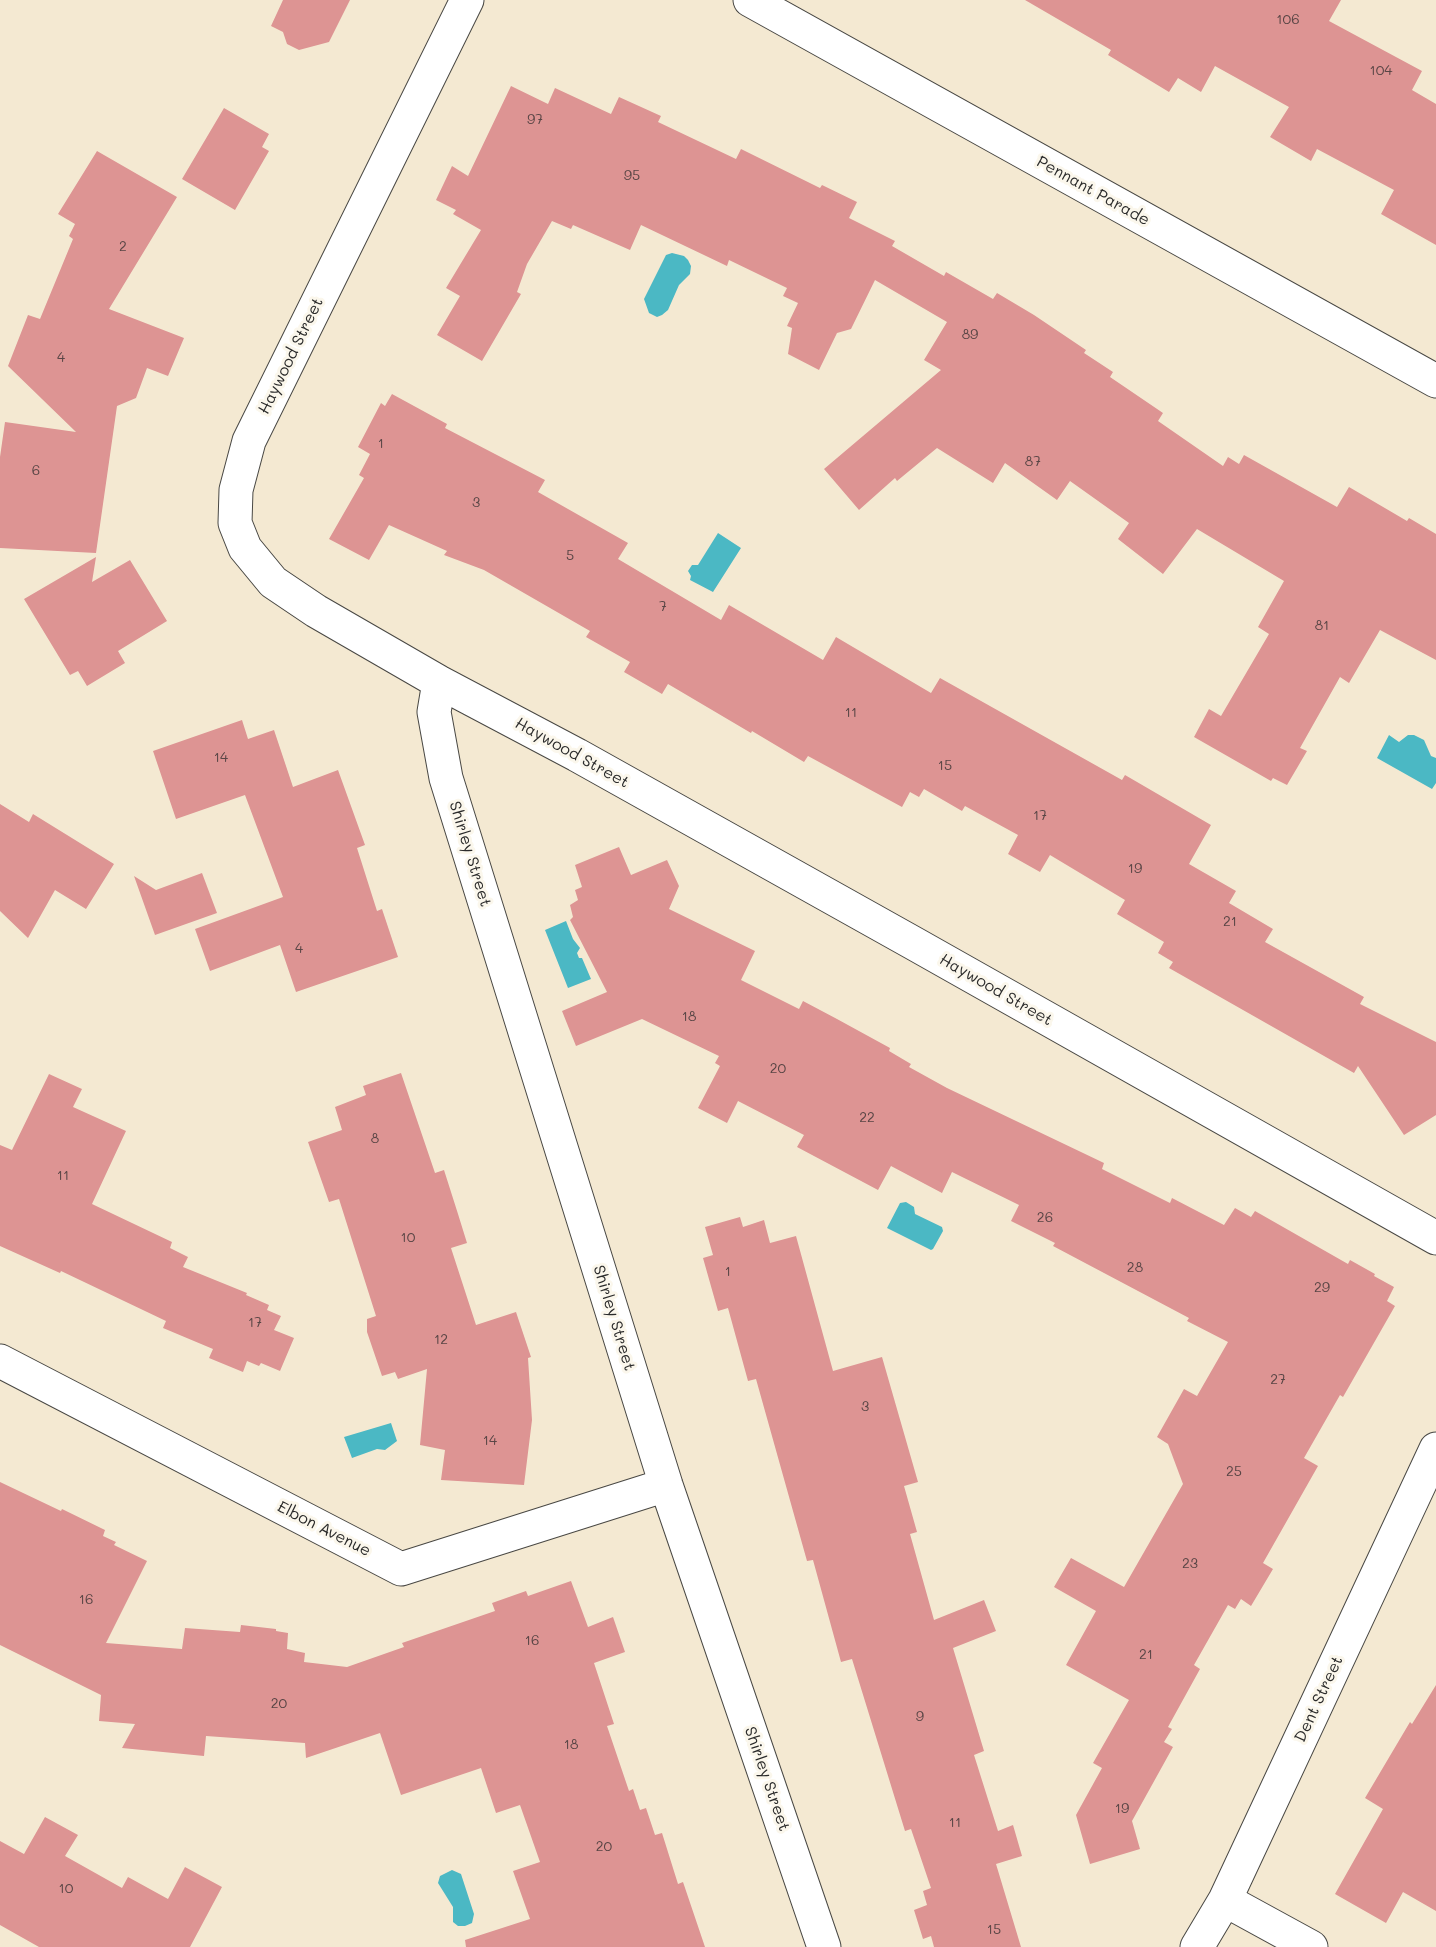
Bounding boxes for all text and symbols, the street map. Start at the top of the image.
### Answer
house number: 106 [1276,12,1300,28]
house number: 104 [1369,63,1393,79]
house number: 97 [527,112,543,128]
street label: Pennant Parade [1033,152,1153,230]
house number: 95 [624,168,640,184]
house number: 2 [119,239,127,255]
street label: Haywood Street [254,295,328,417]
house number: 89 [962,327,978,343]
house number: 4 [57,350,65,366]
house number: 1 [378,436,384,452]
house number: 87 [1025,454,1041,470]
house number: 6 [32,463,40,479]
house number: 3 [472,495,480,511]
house number: 5 [566,548,574,564]
house number: 7 [659,599,667,615]
house number: 81 [1315,618,1329,634]
house number: 11 [845,705,857,721]
street label: Haywood Street [512,714,632,792]
house number: 14 [214,750,228,766]
house number: 15 [938,758,952,774]
street label: Shirley Street [445,799,495,909]
house number: 17 [1033,808,1047,824]
house number: 19 [1128,861,1142,877]
house number: 21 [1223,914,1237,930]
house number: 4 [295,941,303,957]
street label: Haywood Street [936,950,1056,1030]
house number: 18 [682,1009,696,1025]
house number: 20 [770,1061,786,1077]
house number: 22 [859,1110,875,1126]
house number: 8 [371,1131,379,1147]
house number: 11 [57,1168,69,1184]
house number: 26 [1037,1210,1053,1226]
house number: 10 [401,1230,415,1246]
house number: 28 [1127,1260,1143,1276]
street label: Shirley Street [589,1263,639,1373]
house number: 1 [725,1264,731,1280]
house number: 29 [1314,1280,1330,1296]
house number: 17 [248,1315,262,1331]
house number: 12 [434,1332,448,1348]
house number: 27 [1270,1372,1286,1388]
house number: 3 [861,1399,869,1415]
house number: 14 [483,1433,497,1449]
house number: 25 [1226,1464,1242,1480]
street label: Elbon Avenue [274,1497,374,1561]
house number: 23 [1182,1556,1198,1572]
house number: 16 [79,1592,93,1608]
house number: 16 [525,1633,539,1649]
house number: 21 [1139,1647,1153,1663]
street label: Dent Street [1291,1653,1347,1745]
house number: 20 [271,1696,287,1712]
house number: 9 [916,1709,924,1725]
street label: Shirley Street [740,1724,794,1834]
house number: 18 [564,1737,578,1753]
house number: 19 [1115,1801,1129,1817]
house number: 11 [949,1815,961,1831]
house number: 20 [596,1839,612,1855]
house number: 10 [59,1881,73,1897]
house number: 15 [987,1922,1001,1938]

